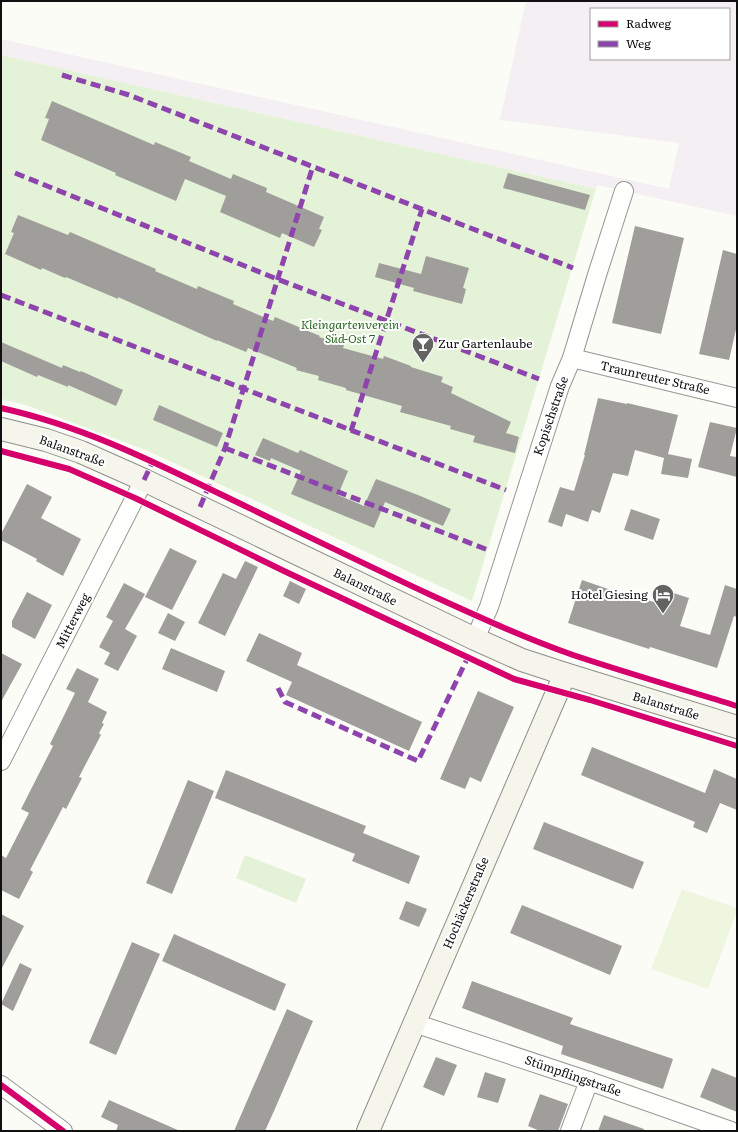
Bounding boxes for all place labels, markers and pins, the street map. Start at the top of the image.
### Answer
bar icon: Zur Gartenlaube [410,331,436,364]
place label: Zur Gartenlaube [438,334,532,352]
hotel icon: Hotel Giesing [650,582,676,615]
place label: Hotel Giesing [571,585,648,603]

